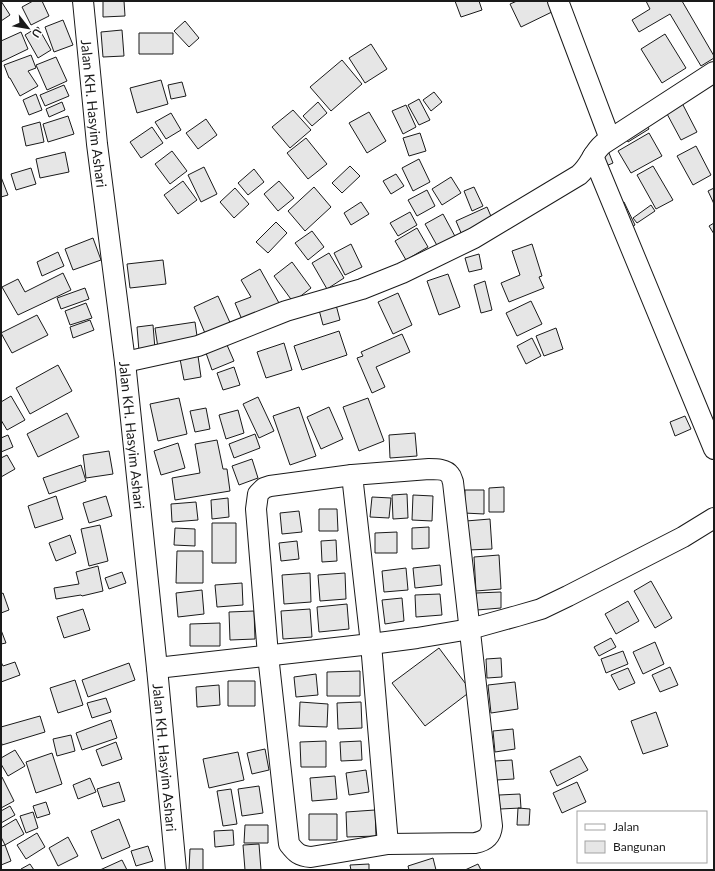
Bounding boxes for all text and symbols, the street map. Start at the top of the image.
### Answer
north arrow [8,8,48,48]
text: U [29,27,45,40]
street label: Jalan KH. Hasyim Ashari [78,39,111,188]
street label: Jalan KH. Hasyim Ashari [116,360,149,510]
street label: Jalan KH. Hasyim Ashari [150,683,181,832]
legend [577,811,707,863]
text: Jalan [613,819,639,834]
text: Bangunan [613,839,666,854]

